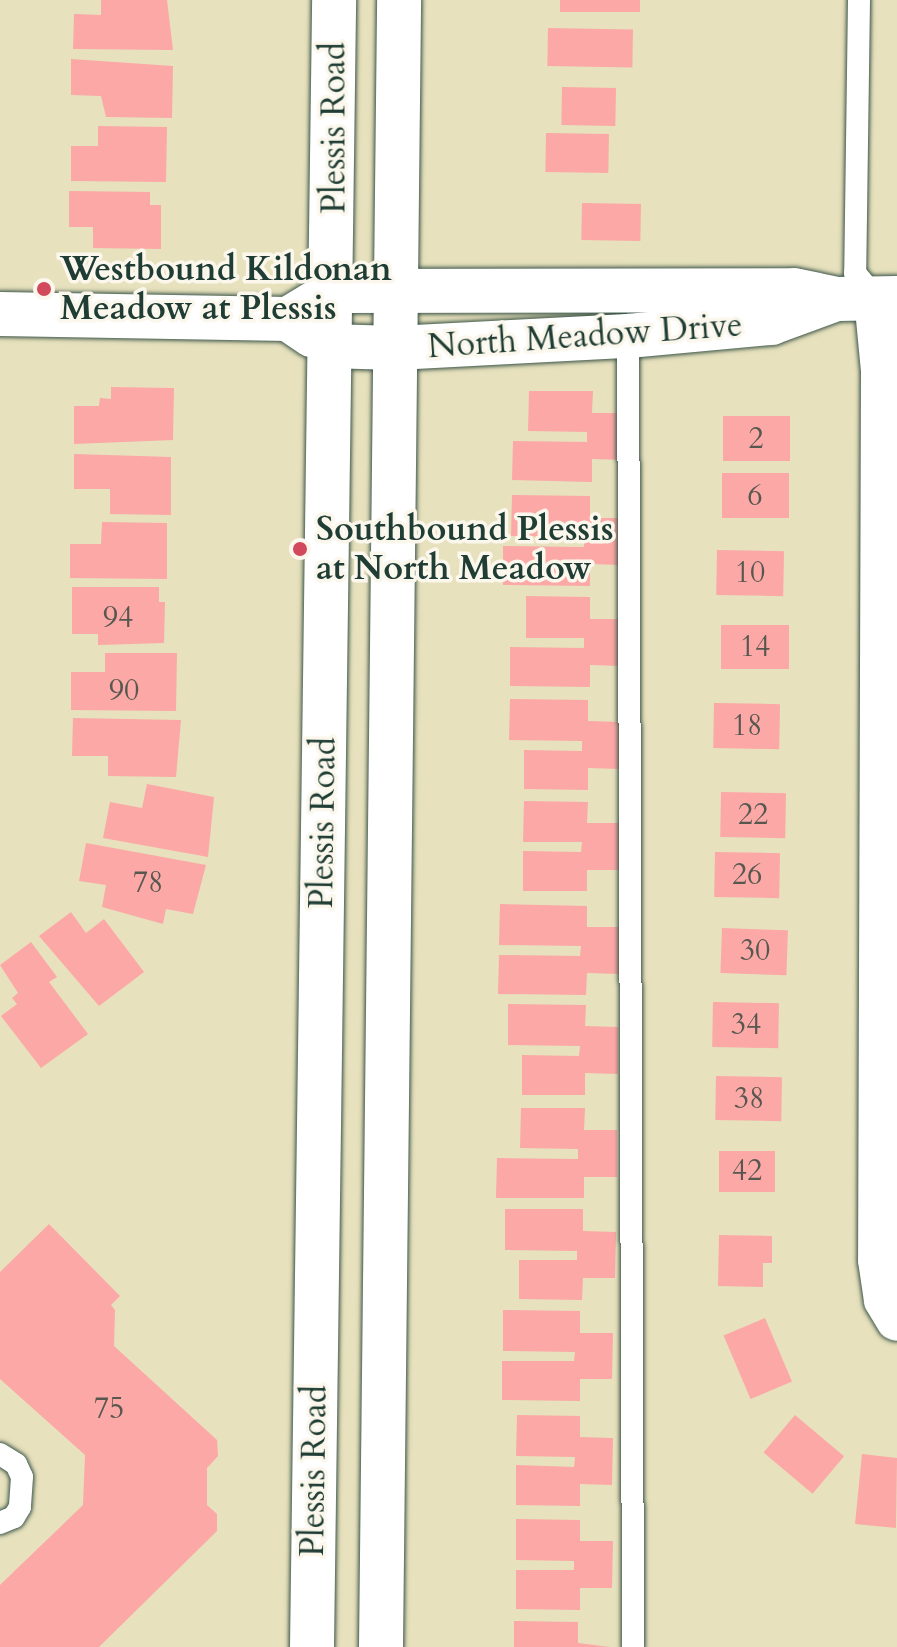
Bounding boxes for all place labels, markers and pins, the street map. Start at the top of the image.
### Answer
place label: Westbound Kildonan Meadow at Plessis [60,249,392,328]
marker: Westbound Kildonan Meadow at Plessis [35,280,53,298]
place label: Southbound Plessis at North Meadow [316,509,614,588]
marker: Southbound Plessis at North Meadow [291,540,309,558]

